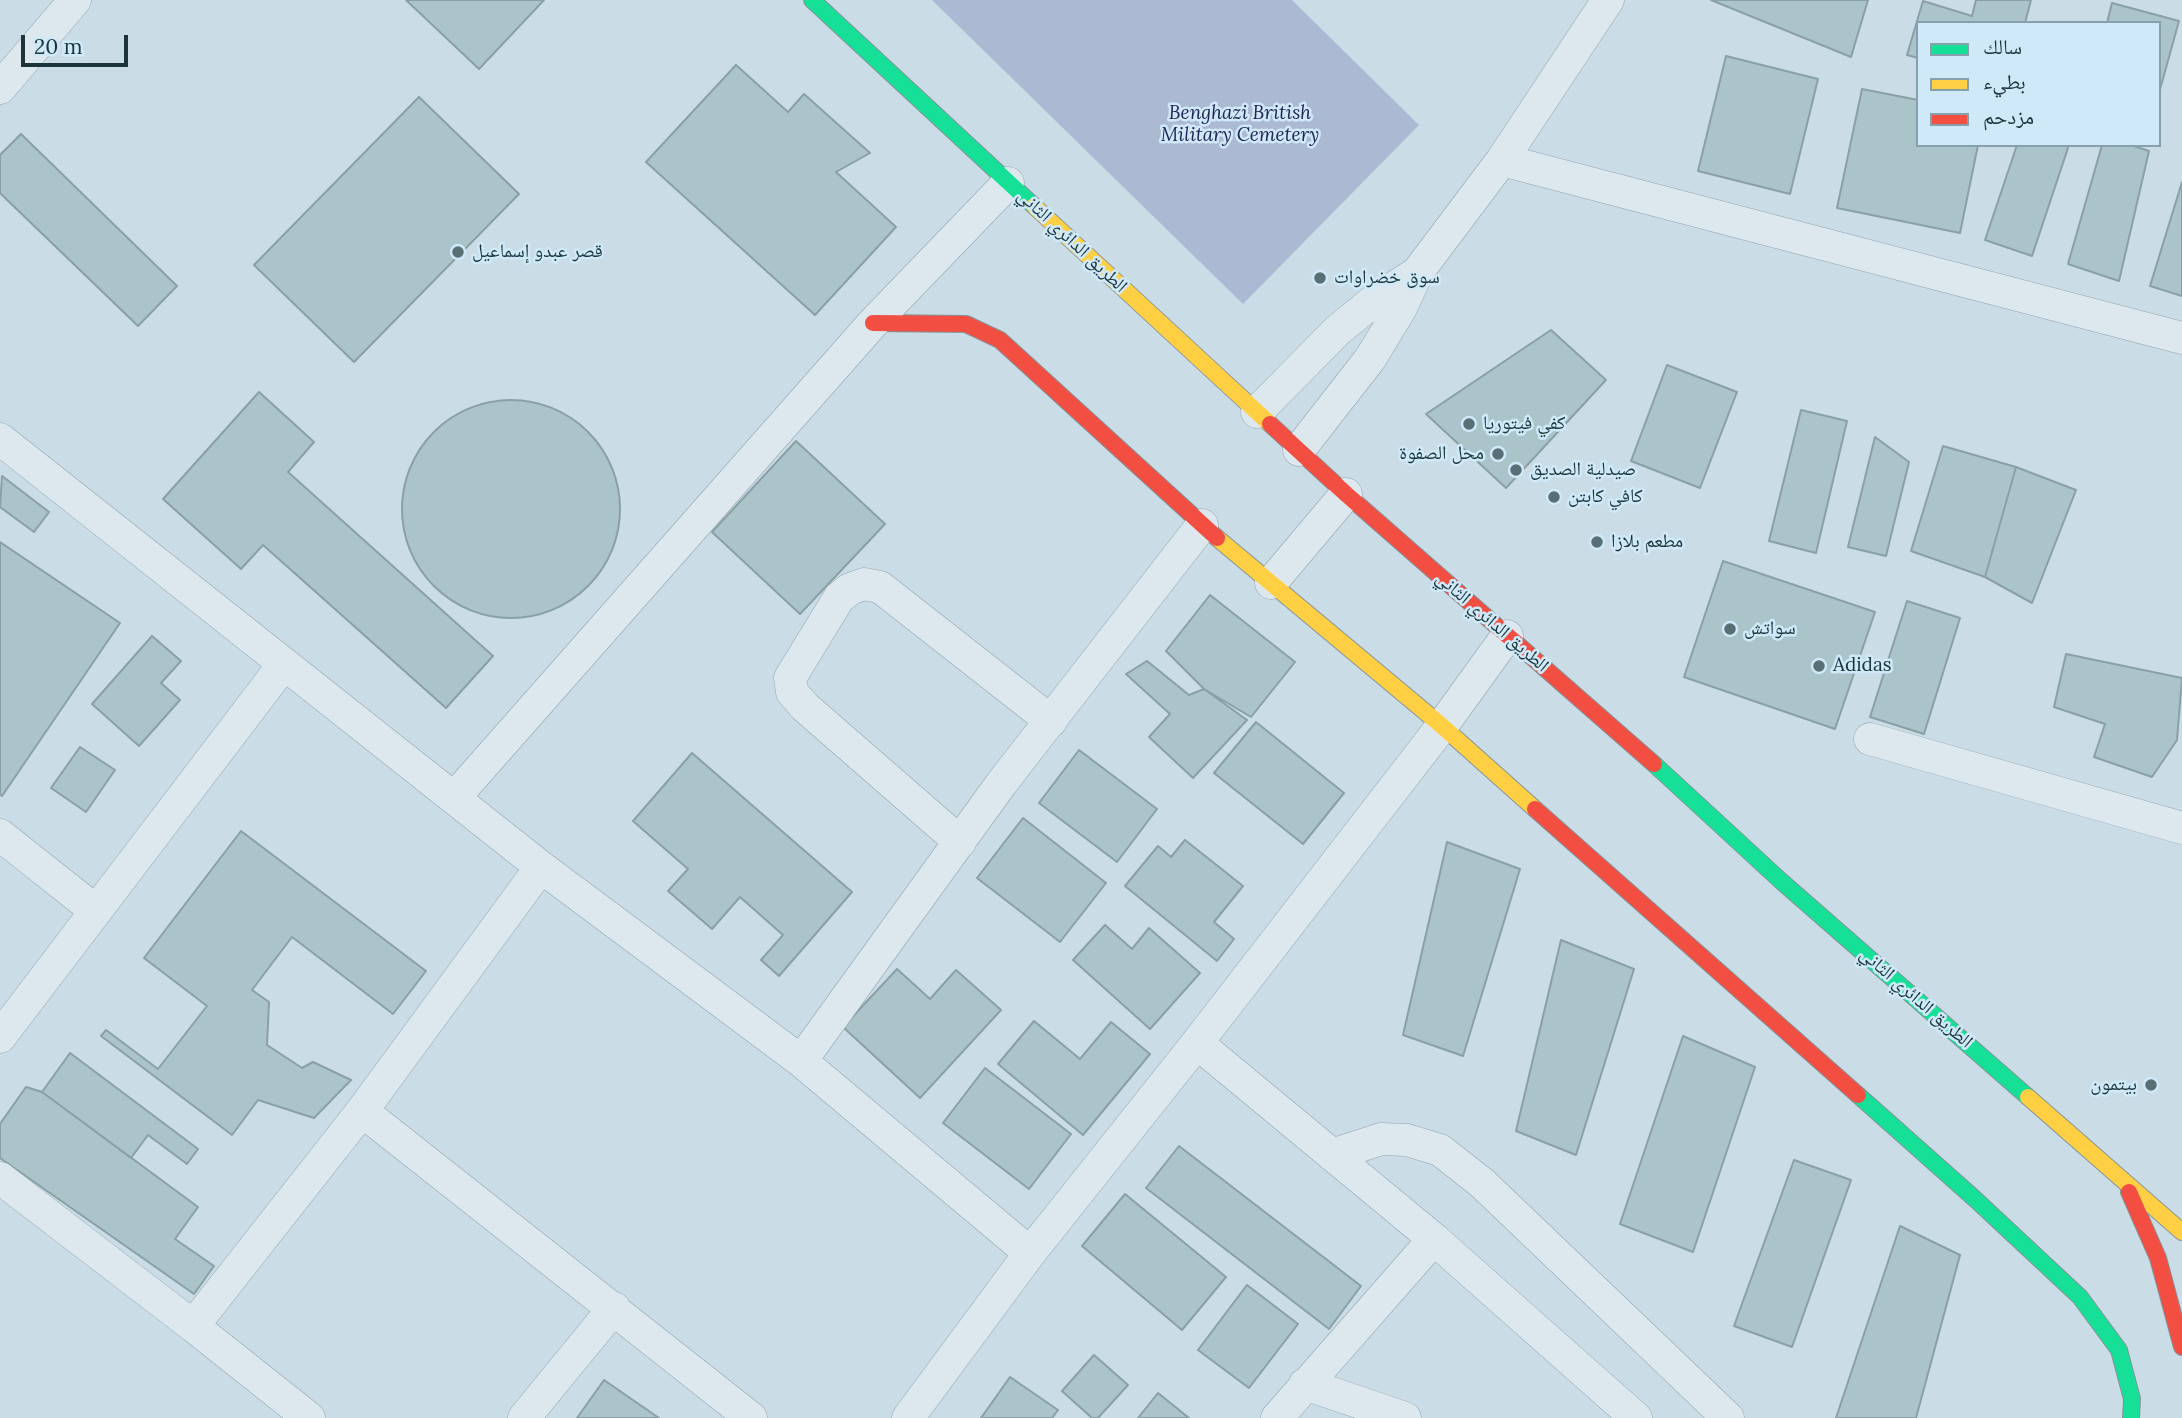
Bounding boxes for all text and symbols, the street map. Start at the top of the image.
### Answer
scale bar [24,21,131,65]
legend [1916,21,2161,147]
text: 20 m [34,33,83,60]
text: سالك [1983,33,2022,60]
text: بطيء [1983,68,2026,95]
park label: Benghazi British Military Cemetery [1161,103,1319,147]
text: مزدحم [1983,103,2034,130]
street label: الطريق الدائري الثاني [1012,184,1132,298]
place label: قصر عبدو إسماعيل [472,241,603,263]
marker: قصر عبدو إسماعيل [450,244,466,260]
place label: سوق خضراوات [1334,267,1440,289]
marker: سوق خضراوات [1312,270,1328,286]
place label: كفي فيتوريا [1483,413,1565,435]
marker: كفي فيتوريا [1461,416,1477,432]
place label: محل الصفوة [1399,443,1484,465]
marker: محل الصفوة [1490,446,1506,462]
place label: صيدلية الصديق [1530,459,1636,481]
marker: صيدلية الصديق [1508,462,1524,478]
place label: كافي كابتن [1568,486,1643,508]
marker: كافي كابتن [1546,489,1562,505]
place label: مطعم بلازا [1611,531,1683,553]
marker: مطعم بلازا [1589,534,1605,550]
street label: الطريق الدائري الثاني [1431,567,1553,677]
place label: سواتش [1744,618,1796,640]
marker: سواتش [1722,621,1738,637]
place label: Adidas [1833,655,1892,677]
marker: Adidas [1811,658,1827,674]
street label: الطريق الدائري الثاني [1855,943,1977,1053]
place label: بيتمون [2090,1074,2137,1096]
marker: بيتمون [2143,1077,2159,1093]

